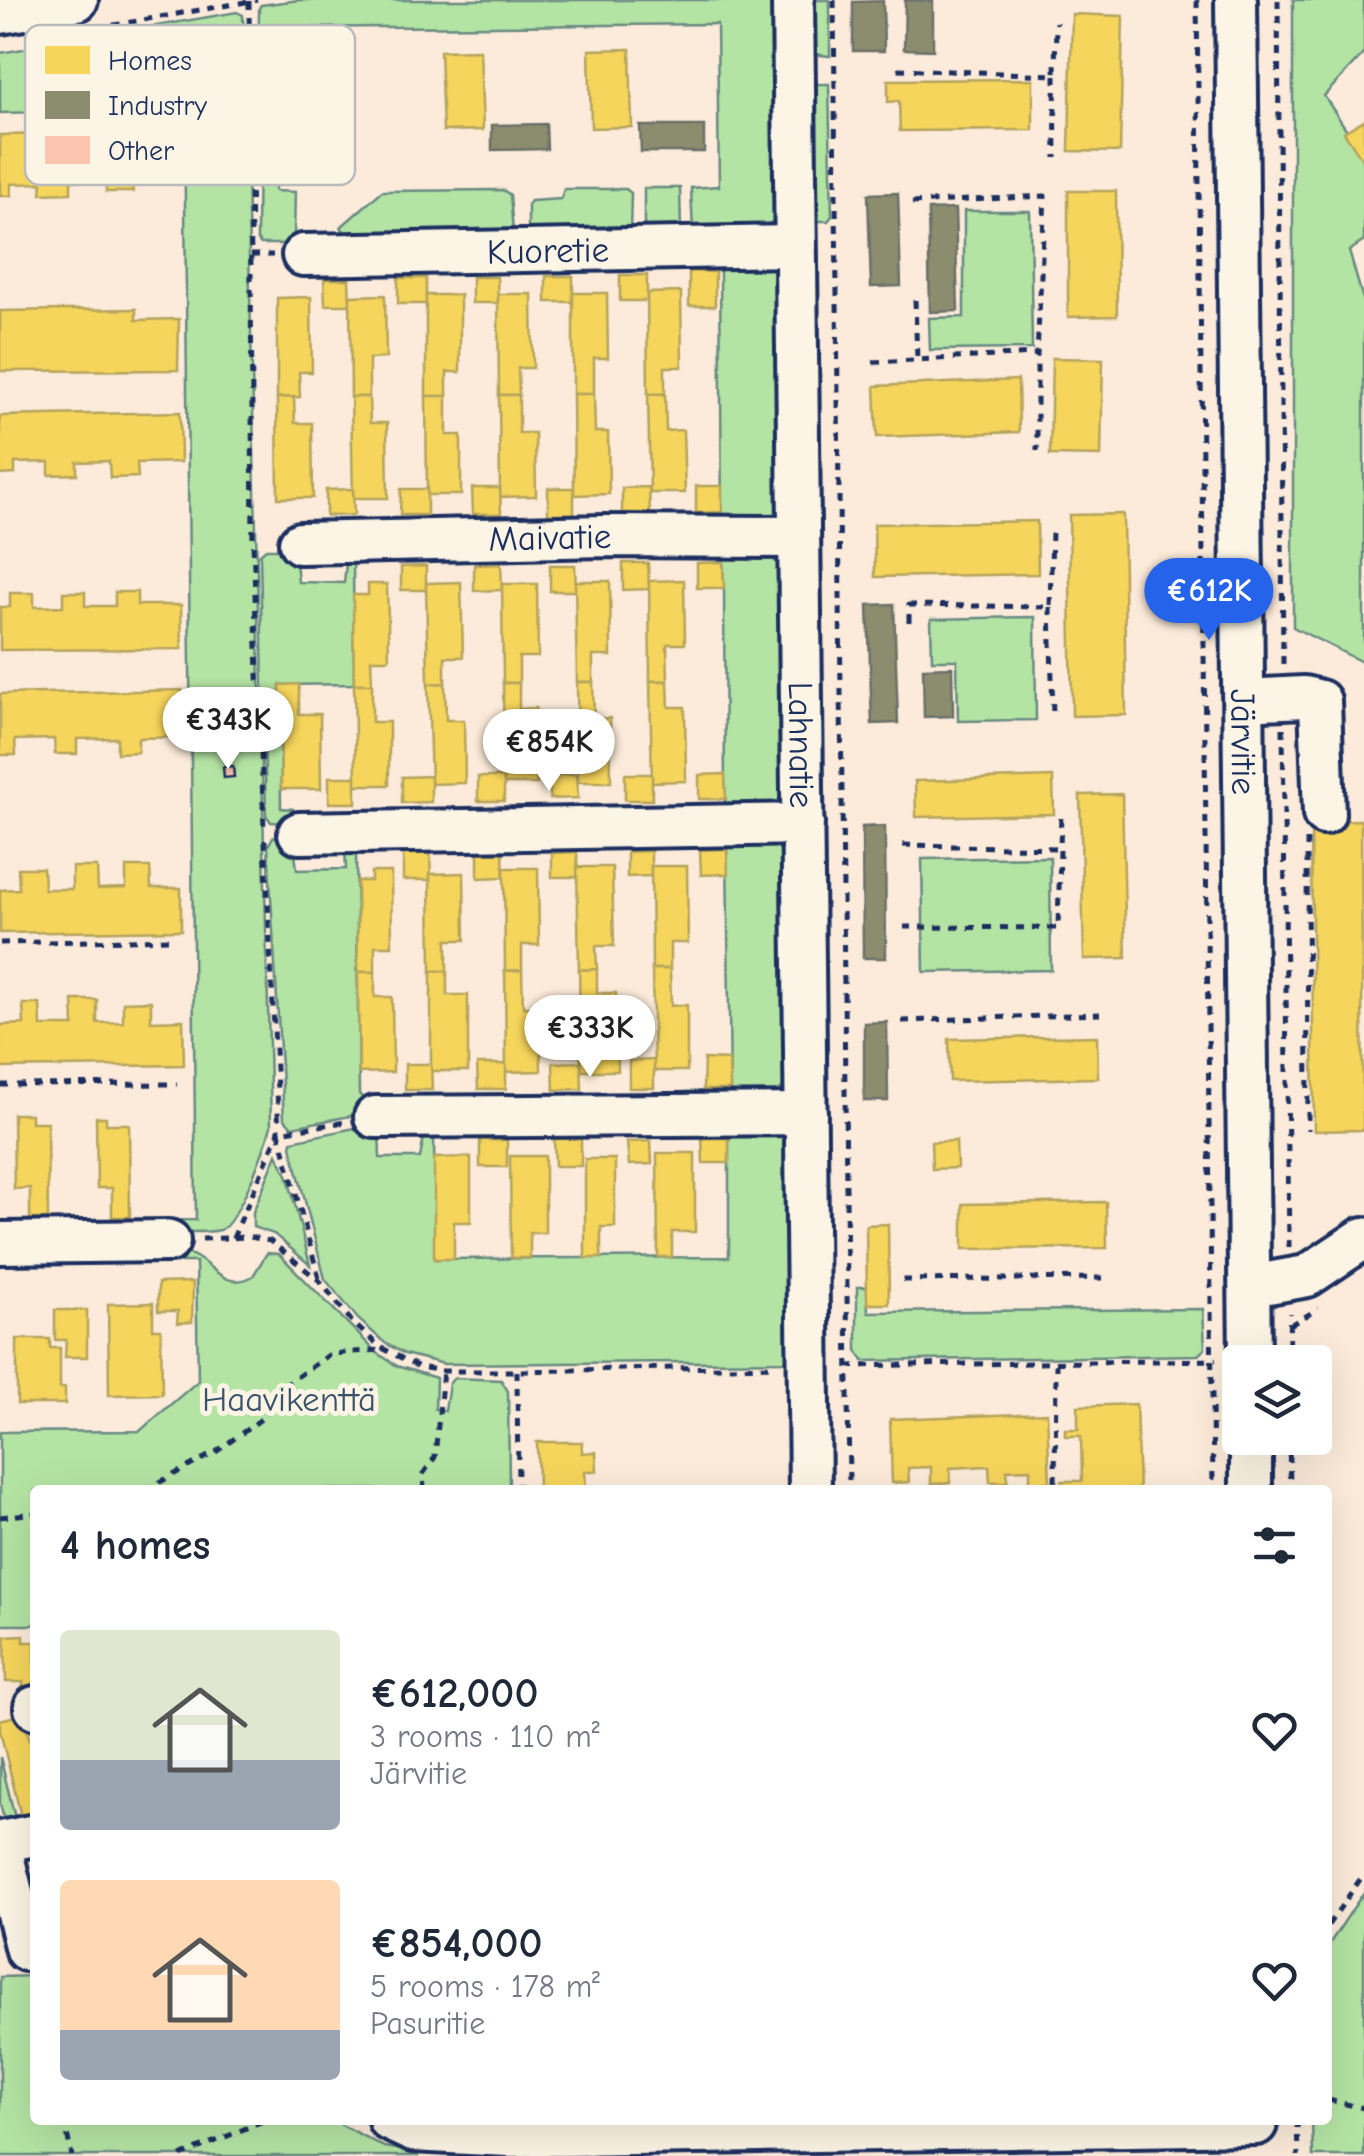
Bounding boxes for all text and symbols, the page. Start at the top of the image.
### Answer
legend [25,25,355,185]
text: Homes [108,45,192,77]
text: Industry [108,90,207,122]
text: Other [108,135,174,167]
street label: Kuoretie [486,229,609,272]
street label: Maivatie [488,515,612,559]
pin: €612K [1139,558,1279,643]
text: €612K [1166,572,1252,609]
street label: Lahnatie [780,681,823,809]
pin: €343K [158,687,298,772]
street label: Järvitie [1223,689,1265,795]
text: €343K [185,701,271,738]
pin: €854K [479,709,619,794]
text: €854K [505,723,593,760]
pin: €333K [520,995,660,1080]
text: €333K [546,1009,634,1046]
map controls [1222,1345,1332,1455]
button: layers [1222,1345,1332,1455]
park label: Haavikenttä [202,1379,376,1420]
icon: filters [1247,1518,1302,1573]
text: 4 homes [60,1521,210,1570]
text: €612,000 [370,1669,538,1718]
icon: home [140,1670,260,1790]
icon: heart [1247,1703,1302,1758]
text: 3 rooms · 110 m² [370,1718,600,1755]
text: Järvitie [370,1755,467,1792]
text: €854,000 [370,1919,543,1968]
icon: home [140,1920,260,2040]
icon: heart [1247,1953,1302,2008]
text: 5 rooms · 178 m² [370,1968,600,2005]
text: Pasuritie [370,2005,485,2042]

